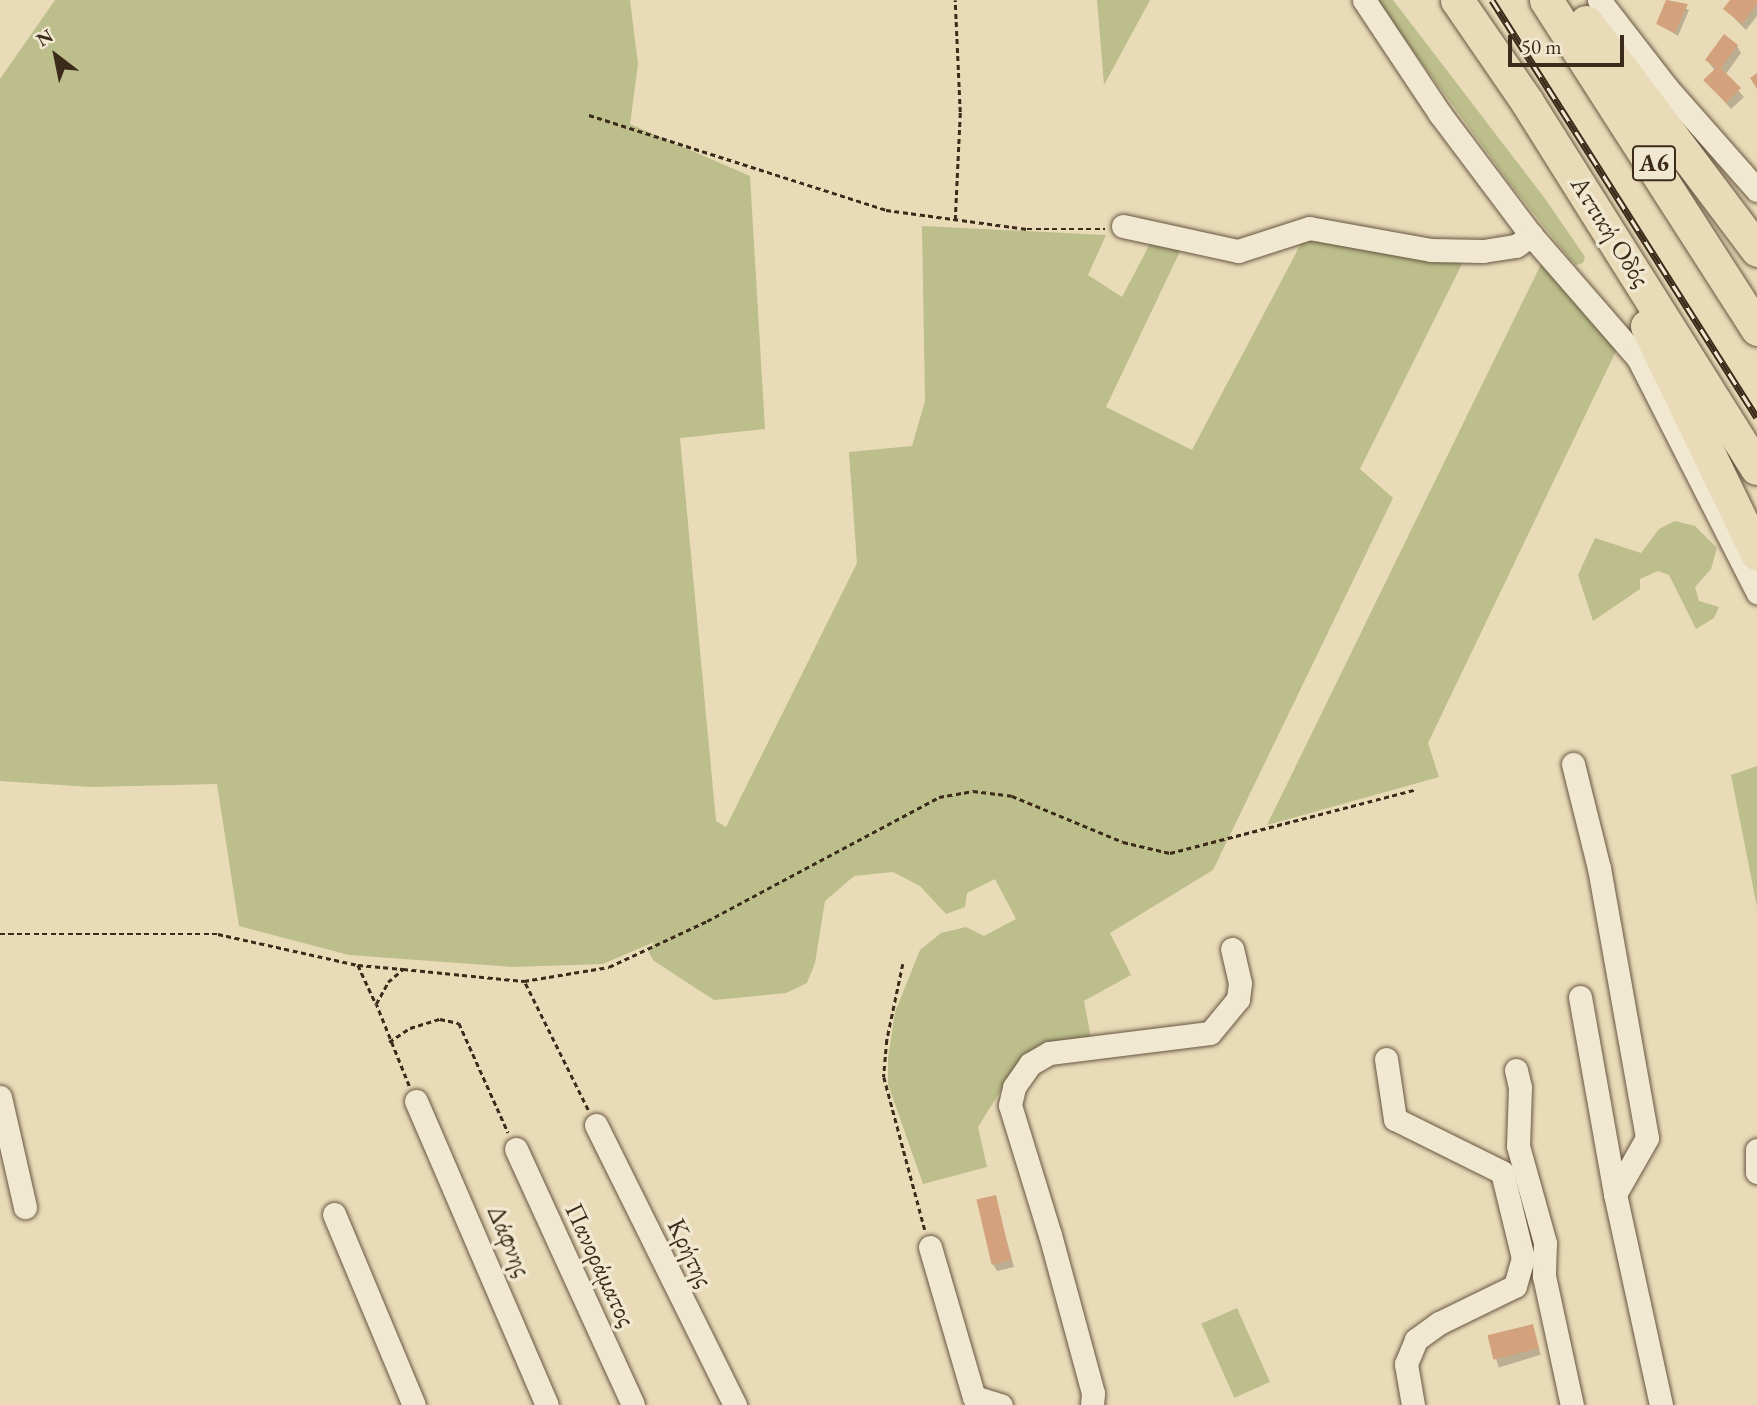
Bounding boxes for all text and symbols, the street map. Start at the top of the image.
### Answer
north arrow [21,21,91,91]
scale bar [1512,21,1628,65]
text: N [31,23,58,52]
text: 50 m [1521,33,1562,60]
road number: Α6 [1631,142,1677,183]
street label: Αττική Οδός [1564,171,1656,293]
street label: Πανοράματος [558,1198,642,1332]
street label: Δάφνης [480,1201,538,1281]
street label: Κρήτης [660,1214,720,1292]

